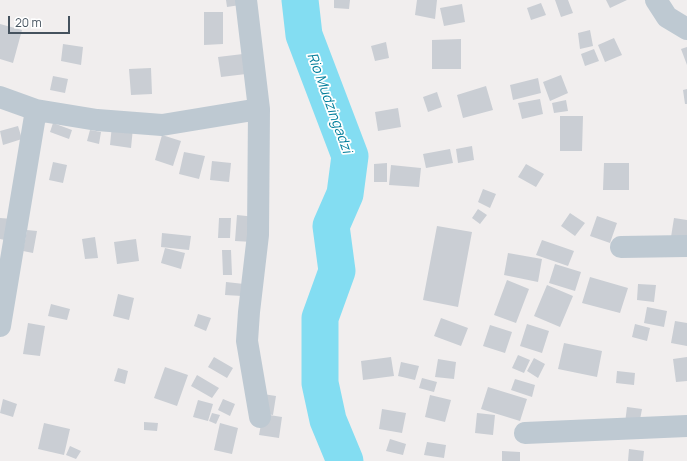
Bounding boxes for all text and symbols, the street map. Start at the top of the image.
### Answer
scale bar [10,8,72,34]
text: 20 m [15,14,42,31]
water label: Rio Mudzingadzi [303,51,355,155]

